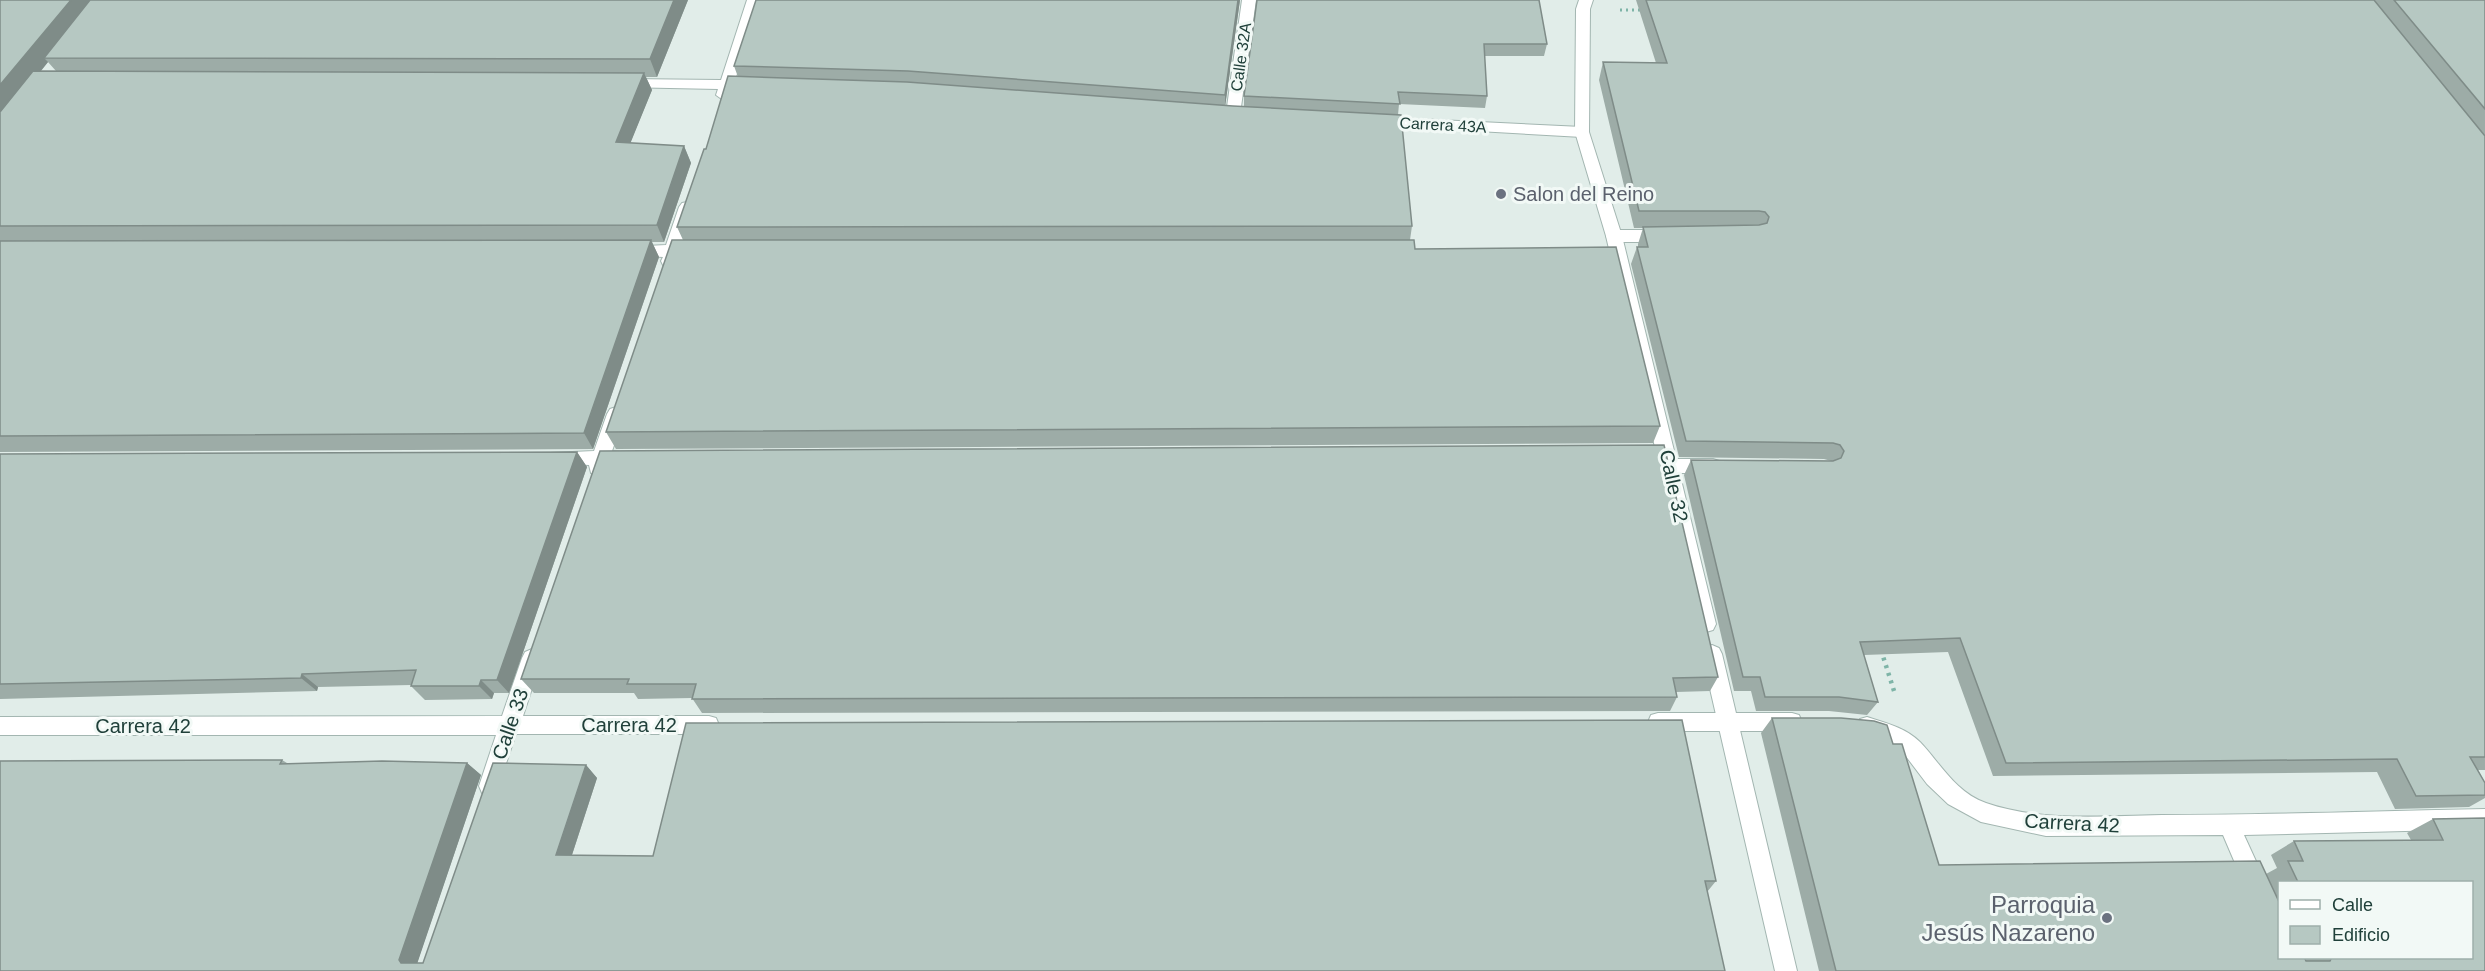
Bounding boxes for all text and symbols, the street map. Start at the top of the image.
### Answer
street label: Calle 32A [1228,21,1254,93]
street label: Carrera 43A [1399,114,1487,136]
place label: Salon del Reino [1513,183,1654,205]
marker: Salon del Reino [1494,187,1508,201]
street label: Calle 32 [1656,448,1692,524]
street label: Calle 33 [488,686,532,762]
street label: Carrera 42 [581,714,677,736]
street label: Carrera 42 [95,715,191,737]
street label: Carrera 42 [2024,810,2120,836]
legend [2278,881,2473,959]
place label: Parroquia Jesús Nazareno [1922,891,2096,946]
text: Calle [2332,895,2373,915]
marker: Parroquia Jesús Nazareno [2100,911,2114,925]
text: Edificio [2332,925,2390,945]

